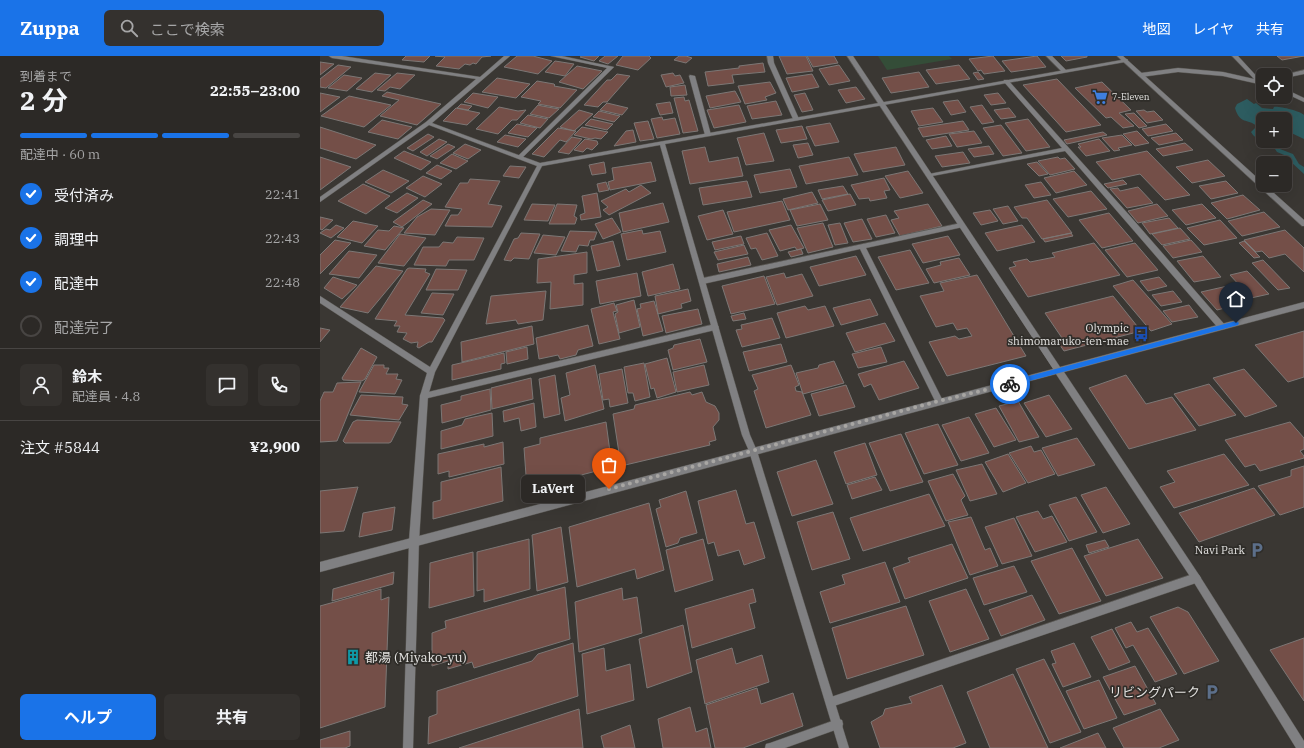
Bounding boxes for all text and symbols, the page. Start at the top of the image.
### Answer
search box [104,10,384,46]
text: Zuppa [20,16,80,40]
icon: search [118,17,140,39]
text: ここで検索 [150,20,225,39]
text: 地図 [1142,20,1170,38]
text: レイヤ [1192,20,1234,38]
text: 共有 [1256,20,1284,38]
text: 到着まで [20,68,72,85]
map controls [1256,68,1292,192]
button: locate [1256,68,1292,104]
text: 22:55–23:00 [210,81,300,100]
text: 2 分 [20,83,68,117]
supermarket icon: 7-Eleven [1091,88,1109,106]
place label: 7-Eleven [1112,91,1150,102]
button: + [1256,112,1292,148]
text: 配達中 · 60 m [20,146,100,163]
button: − [1256,156,1292,192]
icon: check [20,183,42,205]
text: 受付済み [54,186,114,205]
text: 22:41 [265,186,300,203]
icon: check [20,227,42,249]
text: 調理中 [54,230,99,249]
text: 22:43 [265,230,300,247]
icon: check [20,271,42,293]
text: 配達中 [54,274,99,293]
text: 22:48 [265,274,300,291]
pin [1219,282,1253,323]
icon: home [1225,288,1247,310]
text: 配達完了 [54,318,114,337]
place label: Olympic shimomaruko-ten-mae [1008,321,1129,348]
bus stop icon: Olympic shimomaruko-ten-mae [1132,325,1150,343]
button: person [20,364,62,406]
button: chat [206,364,248,406]
button: phone [258,364,300,406]
courier [990,364,1030,404]
text: 鈴木 [72,367,102,386]
icon: bike [999,373,1021,395]
text: 配達員 · 4.8 [72,388,140,405]
text: ¥2,900 [250,437,300,456]
text: 注文 #5844 [20,438,100,457]
pin [592,448,626,489]
icon: bag [598,454,620,476]
callout: LaVert [521,475,585,503]
text: LaVert [532,480,574,497]
parking icon: Navi Park [1248,541,1266,559]
place label: Navi Park [1195,543,1246,557]
building icon: 都湯 (Miyako-yu) [344,648,362,666]
place label: 都湯 (Miyako-yu) [365,649,467,666]
parking icon: リビングパーク [1203,683,1221,701]
place label: リビングパーク [1109,684,1200,701]
button: ヘルプ [20,694,156,740]
button: 共有 [164,694,300,740]

